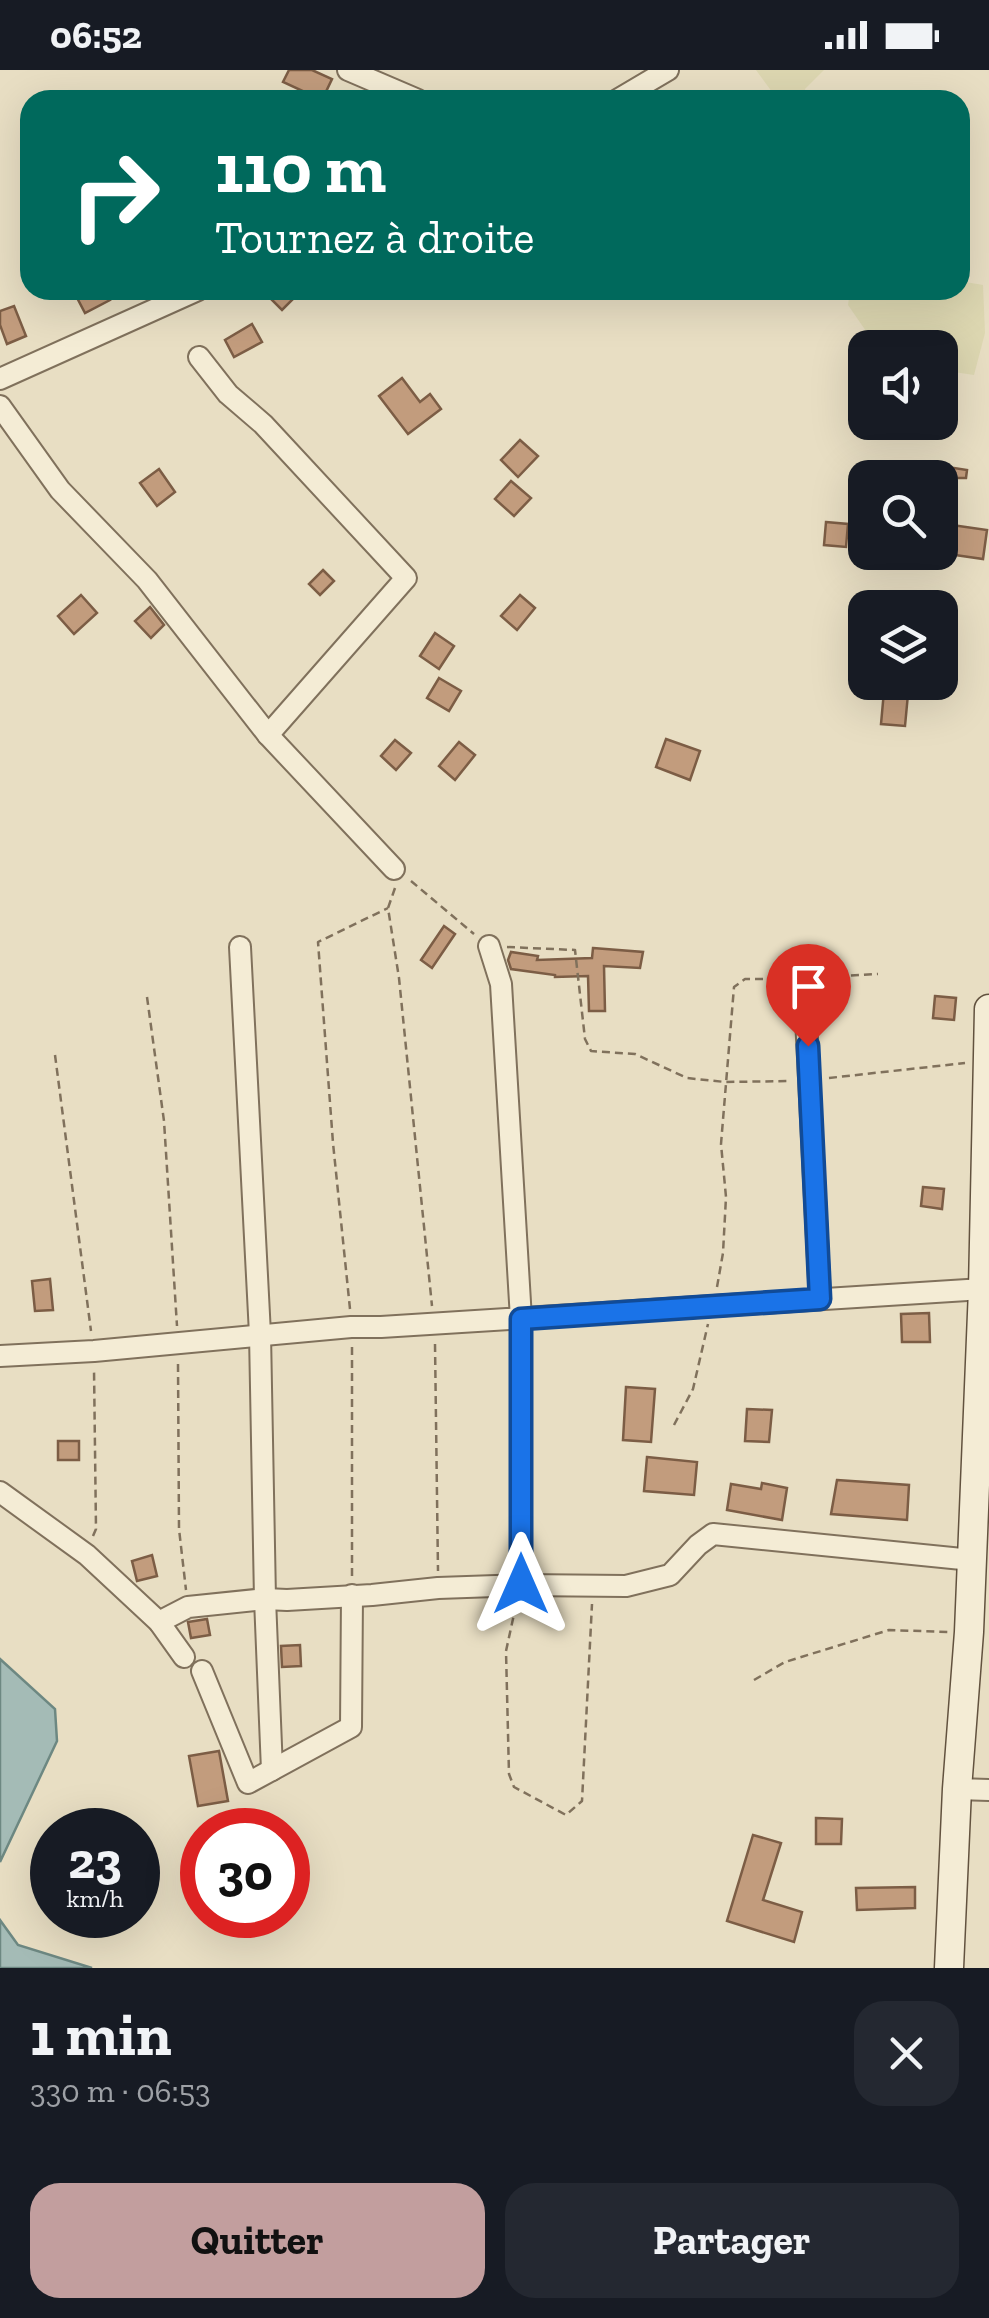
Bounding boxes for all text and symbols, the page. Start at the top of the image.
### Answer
text: 06:52 [50,12,142,58]
text: 110 m [215,126,386,210]
icon: right [50,130,180,260]
text: Tournez à droite [215,211,534,265]
map controls [848,330,958,700]
button: sound [848,330,958,440]
button: search [848,460,958,570]
button: layers [848,590,958,700]
pin [766,944,851,1047]
icon: arrive [781,959,836,1014]
position arrow [469,1532,573,1636]
speed limit sign: 30 [180,1808,310,1938]
text: 23 [68,1831,122,1891]
text: km/h [66,1883,124,1913]
text: 1 min [30,1998,172,2070]
button: close [854,2001,959,2106]
text: 330 m · 06:53 [30,2072,211,2110]
button: Quitter [30,2183,485,2298]
button: Partager [505,2183,959,2298]

